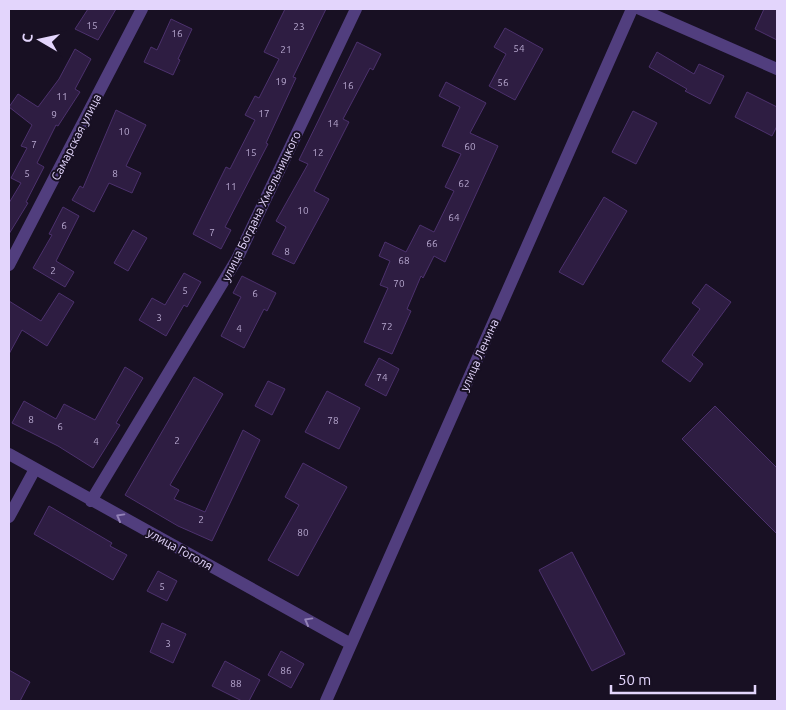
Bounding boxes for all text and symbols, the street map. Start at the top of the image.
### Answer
north arrow [15,15,65,65]
house number: 15 [86,20,98,31]
house number: 23 [293,21,305,32]
house number: 16 [171,28,183,39]
text: С [19,32,36,44]
house number: 54 [513,43,525,54]
house number: 21 [280,44,292,55]
house number: 19 [275,76,287,87]
house number: 56 [497,77,509,88]
house number: 16 [342,80,354,91]
house number: 11 [56,91,68,102]
street label: Самарская улица [49,92,103,182]
house number: 17 [258,108,270,119]
house number: 9 [51,109,57,120]
house number: 14 [327,118,339,129]
house number: 10 [118,126,130,137]
street label: улица Богдана Хмельницкого [219,129,303,283]
house number: 7 [31,139,37,150]
house number: 60 [464,141,476,152]
house number: 15 [245,147,257,158]
house number: 12 [312,147,324,158]
house number: 5 [24,168,30,179]
house number: 8 [112,168,118,179]
house number: 62 [458,178,470,189]
house number: 11 [225,181,237,192]
house number: 10 [297,205,309,216]
house number: 64 [448,212,460,223]
house number: 6 [61,220,67,231]
house number: 7 [209,227,215,238]
house number: 66 [426,238,438,249]
house number: 8 [284,246,290,257]
house number: 68 [398,255,410,266]
house number: 2 [50,265,56,276]
house number: 70 [393,278,405,289]
house number: 5 [182,285,188,296]
house number: 6 [252,288,258,299]
house number: 3 [156,312,162,323]
street label: улица Ленина [457,317,501,393]
house number: 72 [381,321,393,332]
house number: 4 [236,323,242,334]
house number: 74 [376,372,388,383]
house number: 8 [28,414,34,425]
house number: 78 [327,415,339,426]
house number: 6 [57,421,63,432]
house number: 2 [174,435,180,446]
house number: 4 [93,436,99,447]
one-way arrow [116,513,125,523]
house number: 2 [198,514,204,525]
street label: улица Гоголя [145,526,215,572]
house number: 80 [297,527,309,538]
house number: 5 [159,581,165,592]
one-way arrow [305,617,314,627]
house number: 3 [165,638,171,649]
scale bar [611,662,755,694]
house number: 86 [280,665,292,676]
text: 50 m [618,671,651,688]
house number: 88 [230,678,242,689]

